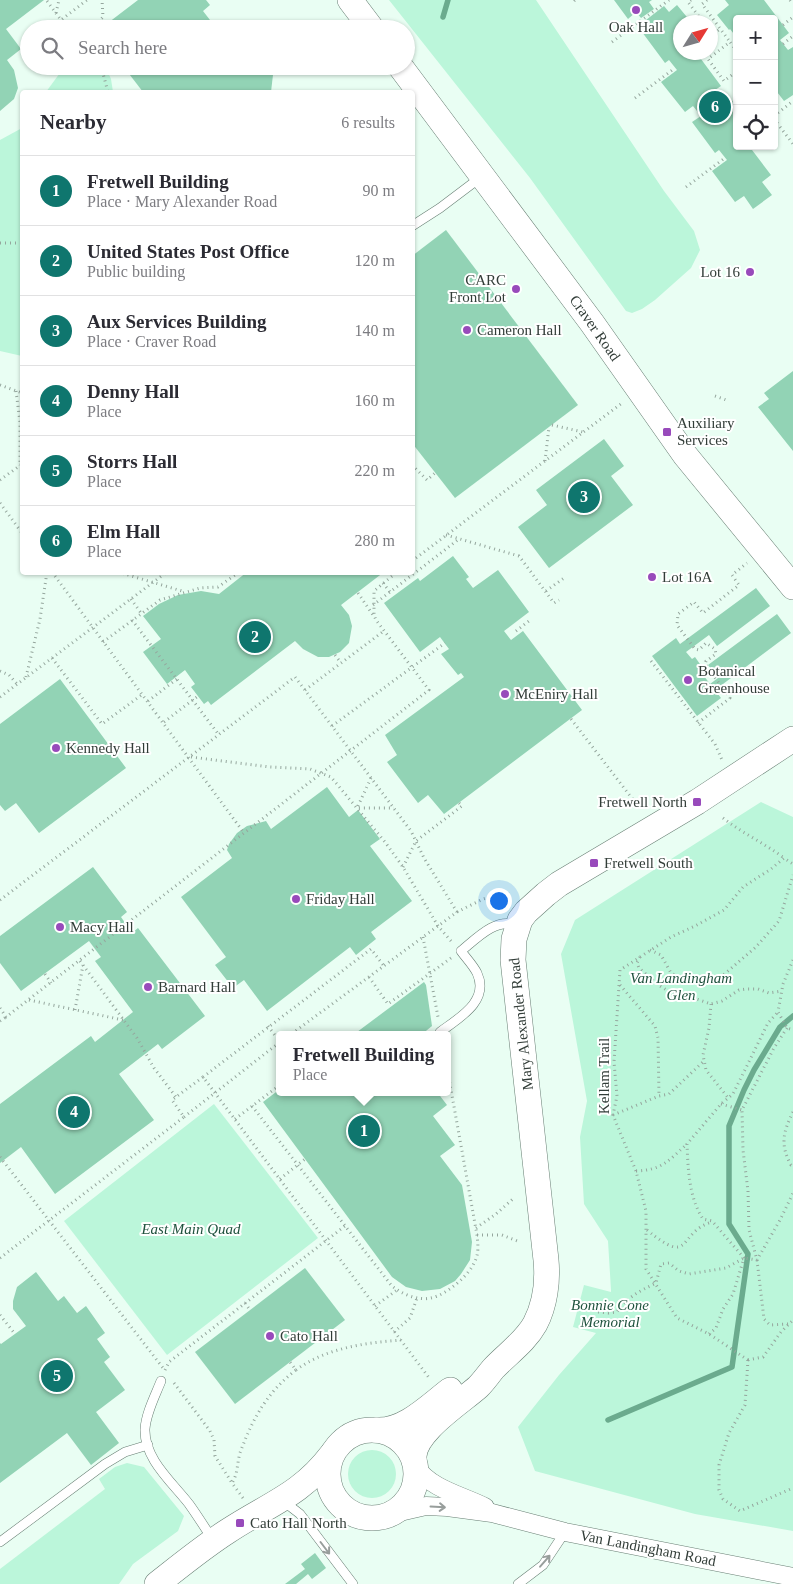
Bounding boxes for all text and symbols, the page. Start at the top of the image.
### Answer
marker: Oak Hall [630,4,642,16]
north arrow [673,15,718,60]
map controls [733,15,778,150]
button: + [733,15,778,60]
place label: Oak Hall [609,19,663,35]
search box [20,20,415,75]
icon: search [38,34,66,62]
text: Search here [78,37,167,58]
button: − [733,60,778,105]
pin: 6 [699,88,731,126]
button: locate [733,105,778,150]
text: Nearby [40,110,107,134]
text: 6 results [341,114,395,131]
text: Fretwell Building [87,171,229,192]
text: 1 [52,182,60,199]
text: 90 m [363,182,395,199]
text: Place · Mary Alexander Road [87,193,277,210]
text: United States Post Office [87,241,289,262]
text: 2 [52,252,60,269]
text: 120 m [355,252,395,269]
text: Public building [87,263,185,280]
place label: Lot 16 [700,264,740,280]
marker: Lot 16 [744,266,756,278]
place label: CARC Front Lot [449,272,507,305]
marker: CARC Front Lot [510,283,522,295]
street label: Craver Road [567,292,624,364]
text: Aux Services Building [87,311,266,332]
text: 3 [52,322,60,339]
text: 140 m [355,322,395,339]
place label: Cameron Hall [477,322,562,338]
marker: Cameron Hall [461,324,473,336]
text: Place · Craver Road [87,333,216,350]
text: Denny Hall [87,381,179,402]
text: 4 [52,392,60,409]
text: 160 m [355,392,395,409]
text: Place [87,403,122,420]
place label: Auxiliary Services [677,415,735,448]
marker: Auxiliary Services [661,426,673,438]
text: Storrs Hall [87,451,177,472]
text: 5 [52,462,60,479]
text: 220 m [355,462,395,479]
text: Place [87,473,122,490]
pin: 3 [568,478,600,516]
text: Elm Hall [87,521,160,542]
text: 6 [52,532,60,549]
text: 280 m [355,532,395,549]
text: Place [87,543,122,560]
place label: Lot 16A [662,569,713,585]
marker: Lot 16A [646,571,658,583]
pin: 2 [239,618,271,656]
place label: Botanical Greenhouse [698,663,770,696]
marker: Botanical Greenhouse [682,674,694,686]
place label: McEniry Hall [515,686,598,702]
marker: McEniry Hall [499,688,511,700]
place label: Kennedy Hall [66,740,150,756]
marker: Kennedy Hall [50,742,62,754]
place label: Fretwell North [598,794,687,810]
marker: Fretwell North [691,796,703,808]
place label: Fretwell South [604,855,693,871]
marker: Fretwell South [588,857,600,869]
your location [486,888,512,914]
place label: Friday Hall [306,891,375,907]
marker: Friday Hall [290,893,302,905]
place label: Macy Hall [70,919,134,935]
marker: Macy Hall [54,921,66,933]
street label: Mary Alexander Road [506,956,536,1091]
park label: Van Landingham Glen [630,970,732,1003]
place label: Barnard Hall [158,979,236,995]
marker: Barnard Hall [142,981,154,993]
popup [276,1031,451,1096]
street label: Kellam Trail [596,1038,612,1114]
text: Fretwell Building [293,1044,434,1065]
text: Place [293,1066,327,1083]
pin: 4 [58,1093,90,1131]
pin: 1 [348,1112,380,1150]
park label: East Main Quad [140,1221,241,1237]
park label: Bonnie Cone Memorial [571,1297,649,1330]
place label: Cato Hall [280,1328,338,1344]
marker: Cato Hall [264,1330,276,1342]
pin: 5 [41,1357,73,1395]
one-way arrow [430,1502,446,1511]
place label: Cato Hall North [250,1515,347,1531]
marker: Cato Hall North [234,1517,246,1529]
street label: Van Landingham Road [579,1527,718,1569]
one-way arrow [320,1541,331,1554]
one-way arrow [540,1555,551,1568]

